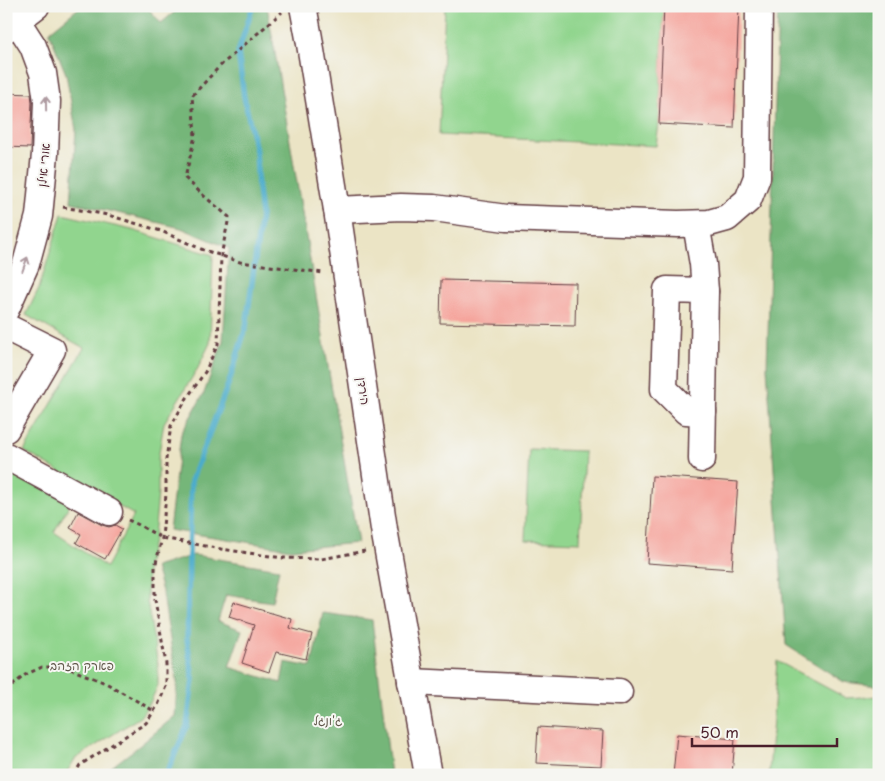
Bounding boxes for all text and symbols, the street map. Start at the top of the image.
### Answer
one-way arrow [41,96,51,112]
street label: אורי אילן [32,142,54,188]
one-way arrow [21,257,30,272]
street label: הירדן [353,376,375,406]
park label: פארק הזהב [50,656,114,674]
park label: ג'ונגל [313,711,343,729]
scale bar [692,716,838,748]
text: 50 m [700,720,739,743]

